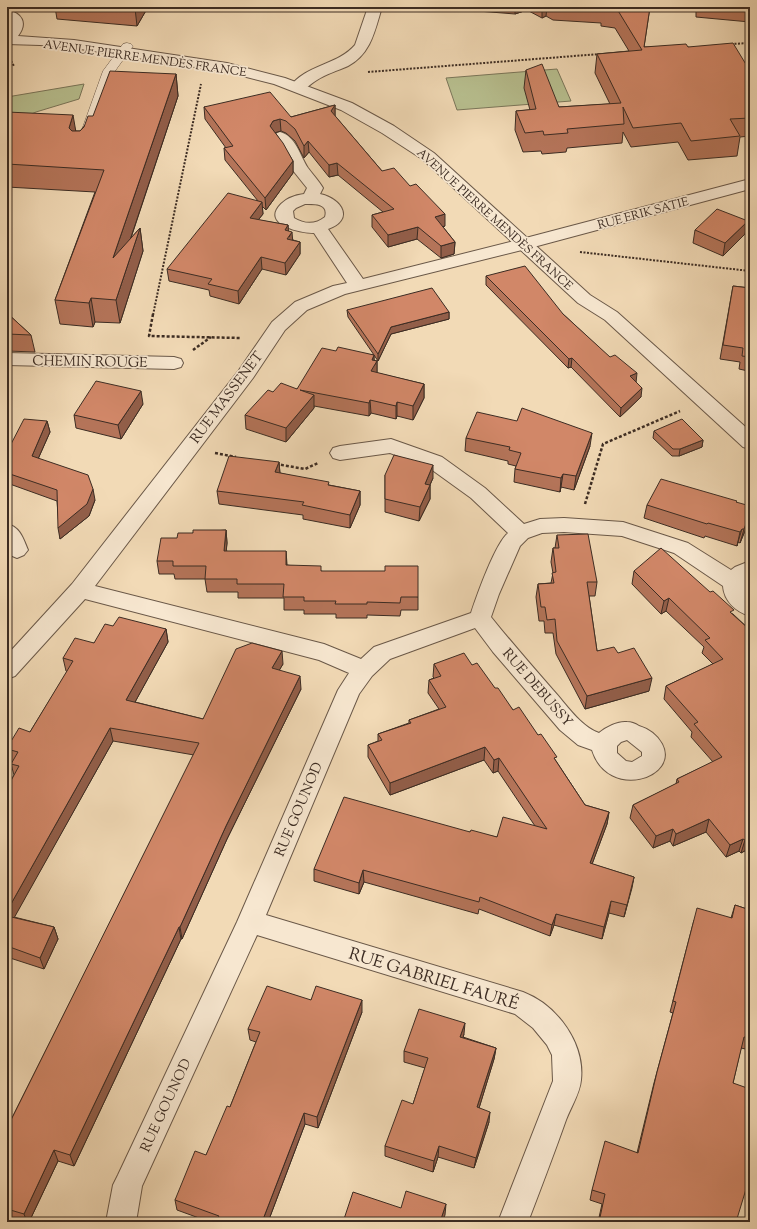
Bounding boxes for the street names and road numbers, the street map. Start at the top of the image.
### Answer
street label: AVENUE PIERRE MENDÈS FRANCE [42,36,248,82]
street label: AVENUE PIERRE MENDÈS FRANCE [412,144,577,296]
street label: RUE ERIK SATIE [596,193,692,235]
street label: RUE MASSENET [186,348,269,448]
street label: CHEMIN ROUGE [32,352,148,374]
street label: RUE DEBUSSY [497,645,576,732]
street label: RUE GOUNOD [271,759,329,860]
street label: RUE GABRIEL FAURÉ [345,943,521,1017]
street label: RUE GOUNOD [136,1056,197,1156]

